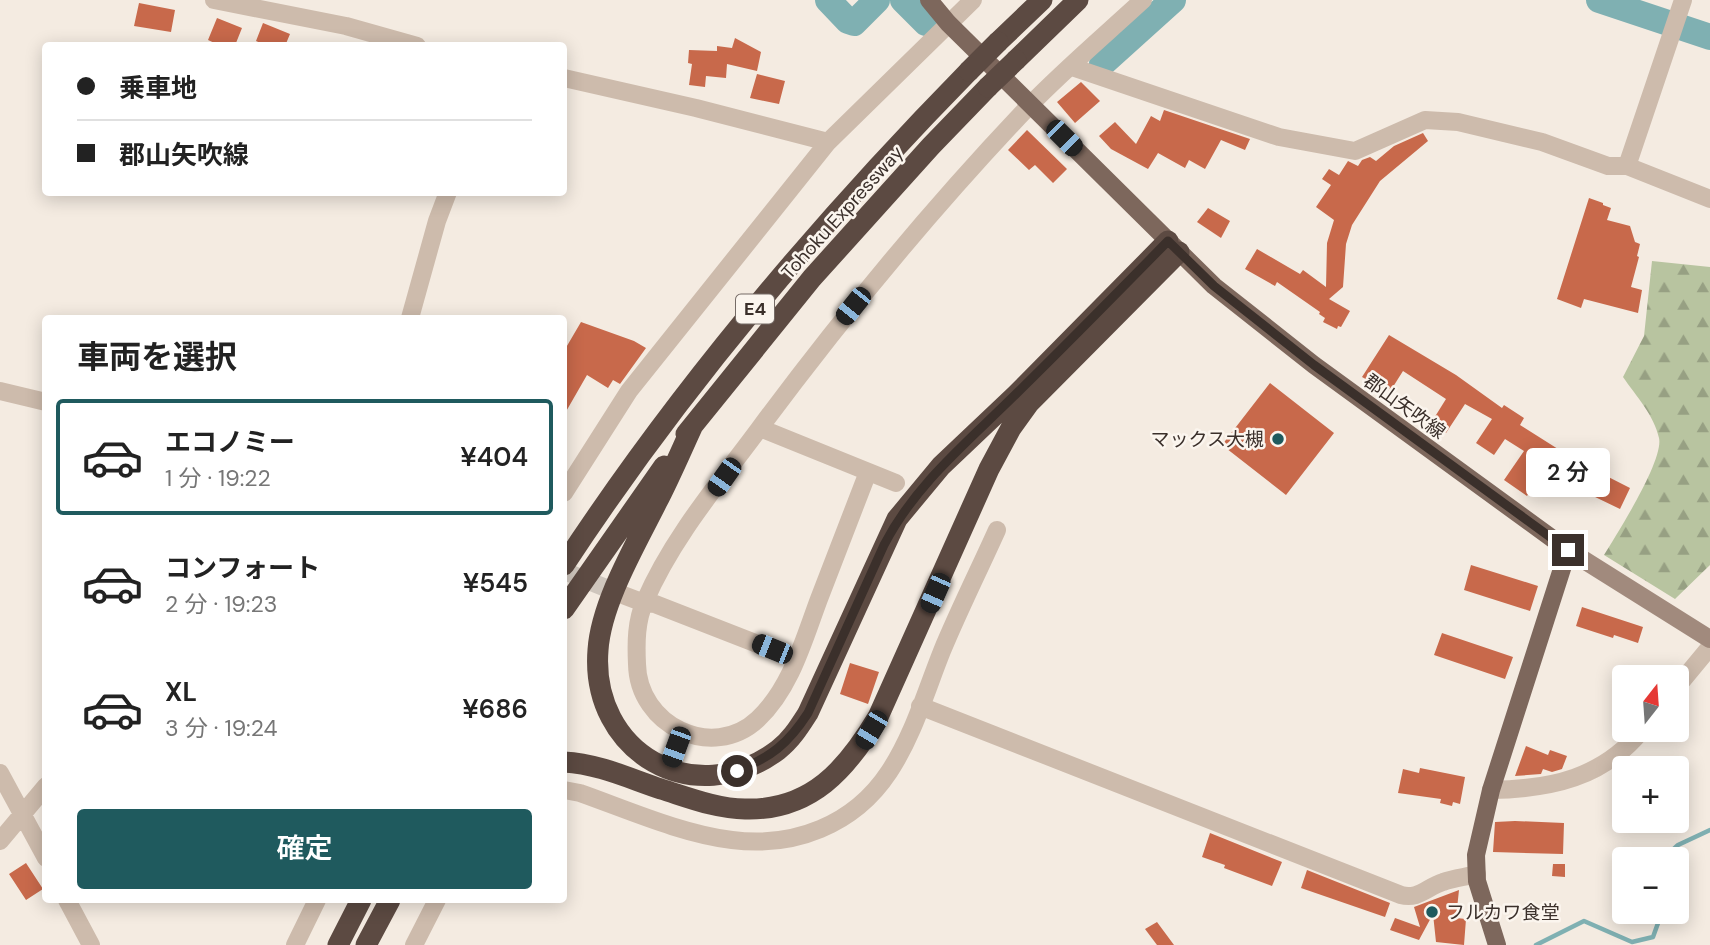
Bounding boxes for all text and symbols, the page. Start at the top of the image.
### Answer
text: 乗車地 [119,71,197,105]
car [1042,116,1087,160]
text: 郡山矢吹線 [119,138,249,172]
street label: Tohoku Expressway [776,140,909,284]
car [832,283,875,329]
road number: E4 [736,295,774,324]
text: 車両を選択 [77,336,237,378]
street label: 郡山矢吹線 [1359,368,1450,444]
text: エコノミー [165,425,295,459]
icon: car [81,426,144,489]
place label: マックス大槻 [1151,427,1264,452]
marker: マックス大槻 [1270,431,1286,447]
text: ¥404 [460,440,528,474]
callout: 2 分 [1526,448,1610,498]
car [704,454,745,500]
text: 2 分 [1547,457,1589,487]
text: 1 分 · 19:22 [165,463,271,493]
route end [1552,534,1584,566]
text: コンフォート [165,551,320,585]
icon: car [81,552,144,615]
text: ¥545 [463,566,528,600]
car [917,570,954,616]
text: 2 分 · 19:23 [165,589,277,619]
car [749,631,796,667]
north arrow [1612,665,1689,742]
map controls [1612,665,1689,924]
text: XL [165,675,197,709]
icon: car [81,678,144,741]
text: ¥686 [462,692,528,726]
car [852,707,891,753]
text: 3 分 · 19:24 [165,713,278,743]
car [659,724,694,770]
route start [721,755,753,787]
button: + [1612,756,1689,833]
button: 確定 [77,809,532,889]
button: − [1612,847,1689,924]
place label: フルカワ食堂 [1446,900,1559,925]
marker: フルカワ食堂 [1424,904,1440,920]

